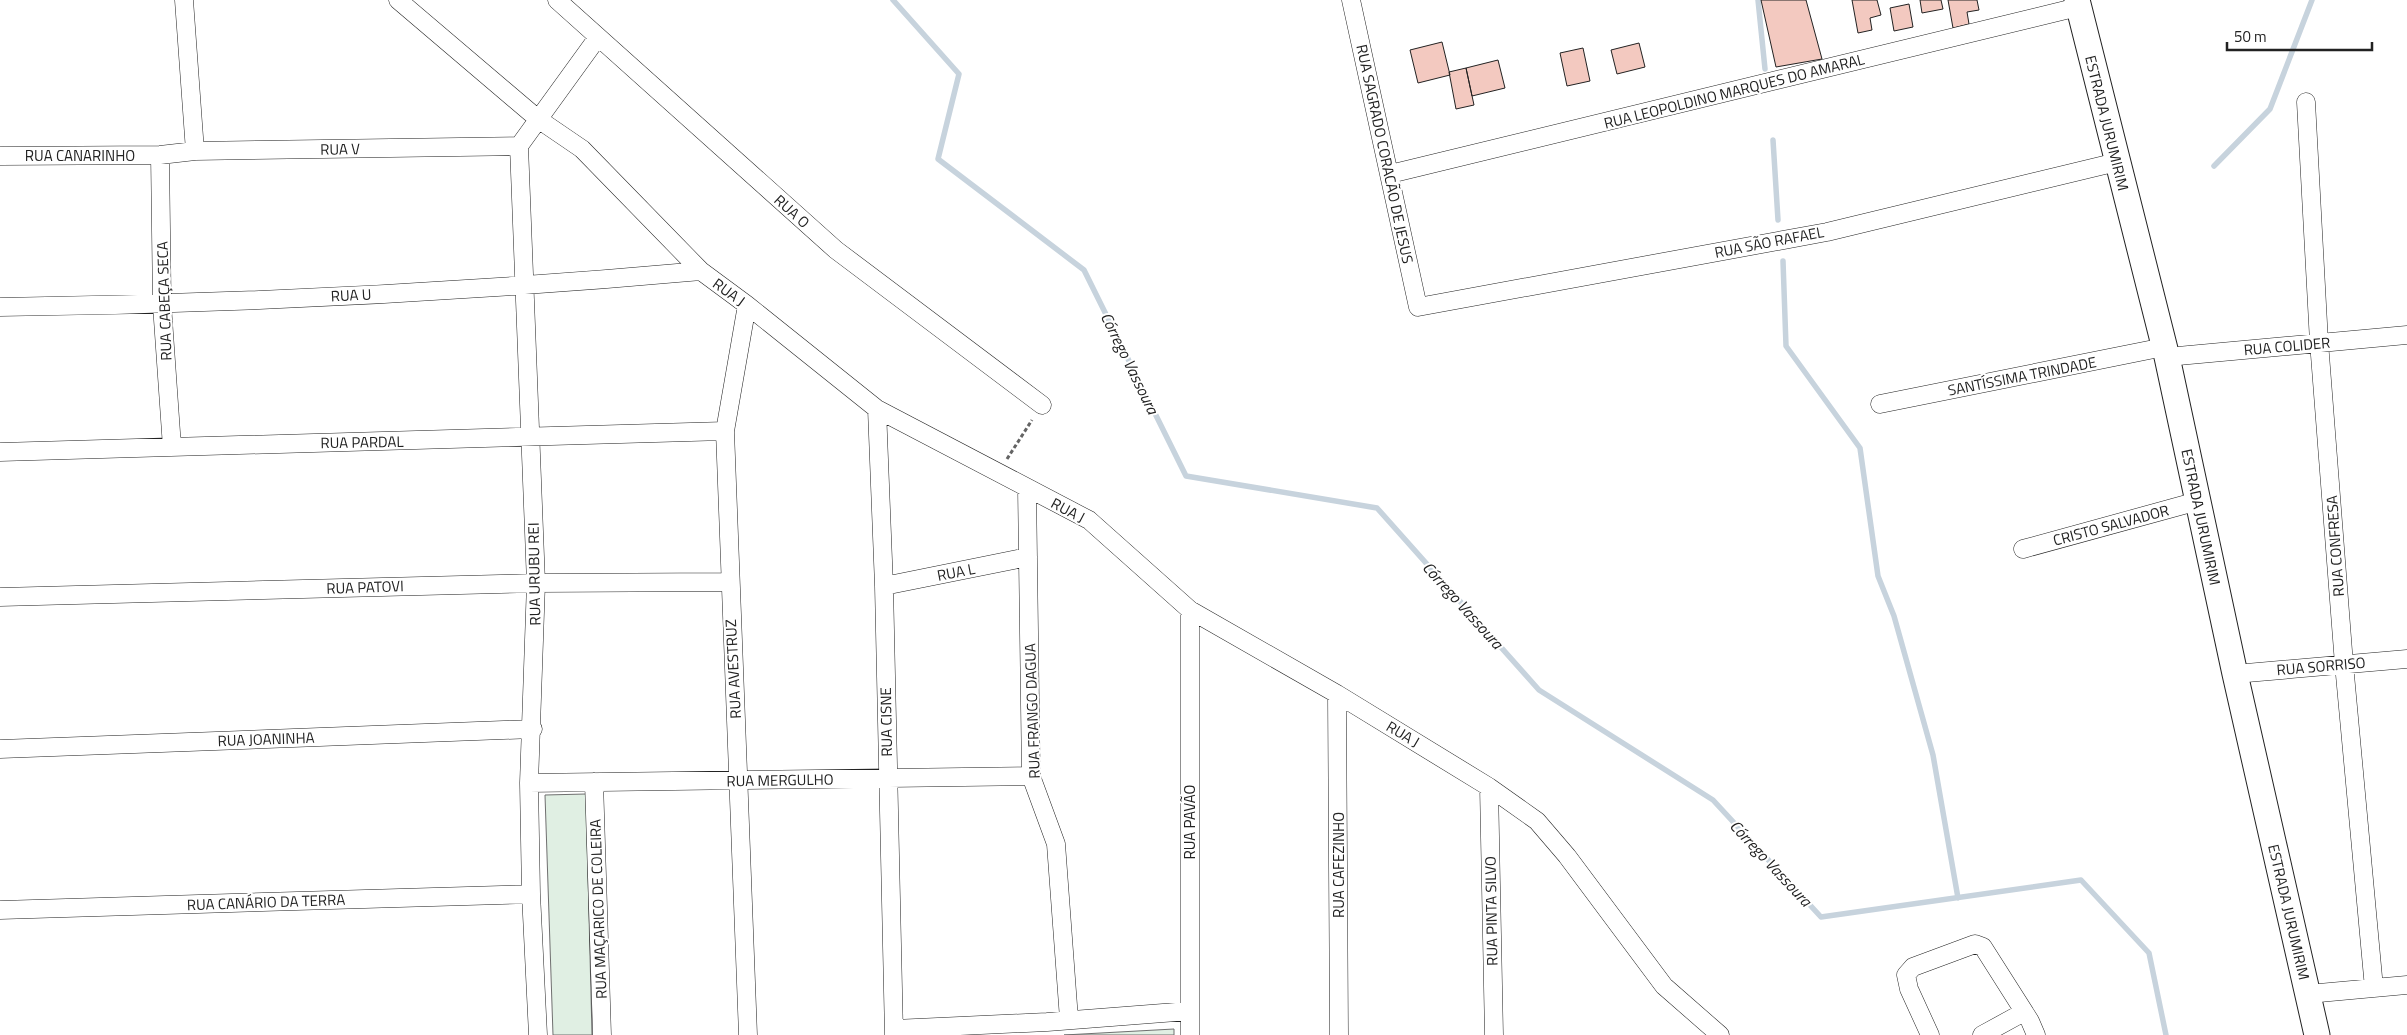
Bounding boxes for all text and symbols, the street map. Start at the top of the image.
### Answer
scale bar [2227,20,2372,52]
text: 50 m [2234,25,2267,48]
street label: RUA SAGRADO CORACÃO DE JESUS [1351,42,1419,266]
street label: RUA LEOPOLDINO MARQUES DO AMARAL [1601,47,1867,135]
street label: ESTRADA JURUMIRIM [2079,53,2135,193]
street label: RUA V [320,137,360,161]
street label: RUA CANARINHO [25,144,135,167]
street label: RUA O [769,189,815,233]
street label: RUA SÃO RAFAEL [1712,220,1826,264]
street label: RUA CABEÇA SECA [150,241,178,361]
street label: RUA J [708,272,750,312]
street label: RUA U [330,282,372,308]
water label: Córrego Vassoura [1095,308,1165,419]
street label: RUA COLIDER [2243,331,2331,361]
street label: SANTÍSSIMA TRINDADE [1946,350,2098,402]
street label: RUA PARDAL [320,430,404,454]
street label: ESTRADA JURUMIRIM [2175,447,2227,587]
street label: RUA J [1047,492,1089,528]
street label: RUA CONFRESA [2320,495,2350,597]
street label: CRISTO SALVADOR [2050,498,2172,552]
street label: RUA URUBU REI [522,522,546,626]
water label: Córrego Vassoura [1417,556,1510,655]
street label: RUA L [935,557,977,587]
street label: RUA PATOVI [326,574,404,600]
street label: RUA AVESTRUZ [719,619,747,719]
street label: RUA FRANGO DAGUA [1018,643,1046,779]
street label: RUA SORRISO [2276,651,2367,681]
street label: RUA CISNE [874,687,898,757]
street label: RUA J [1382,715,1424,753]
street label: RUA JOANINHA [217,726,315,752]
street label: RUA MERGULHO [726,768,834,792]
street label: RUA PAVÃO [1178,784,1201,859]
street label: RUA CAFEZINHO [1327,812,1350,918]
water label: Córrego Vassoura [1724,814,1818,912]
street label: RUA MAÇARICO DE COLEIRA [583,819,613,999]
street label: ESTRADA JURUMIRIM [2262,842,2316,982]
street label: RUA PINTA SILVO [1479,856,1503,966]
street label: RUA CANÁRIO DA TERRA [186,888,346,916]

